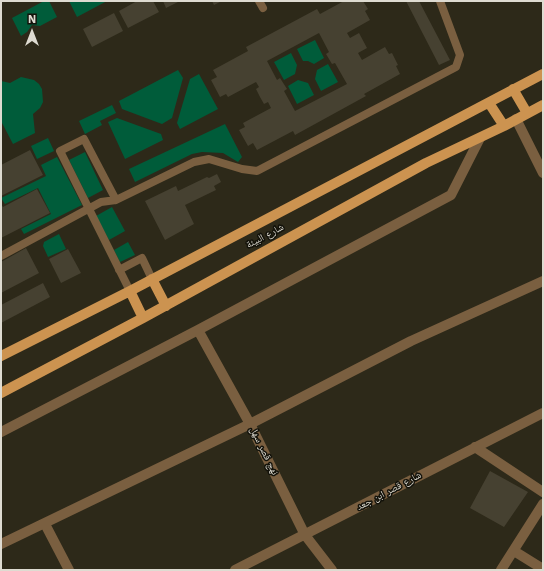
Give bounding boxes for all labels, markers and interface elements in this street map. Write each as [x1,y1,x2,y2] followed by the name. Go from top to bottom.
[12,12,52,52] north arrow
[28,13,36,26] text: N
[244,221,286,251] street label: شارع البيئة
[247,425,281,477] street label: نهج قصر سهل
[355,469,423,513] street label: شارع قصر ابن جعد

